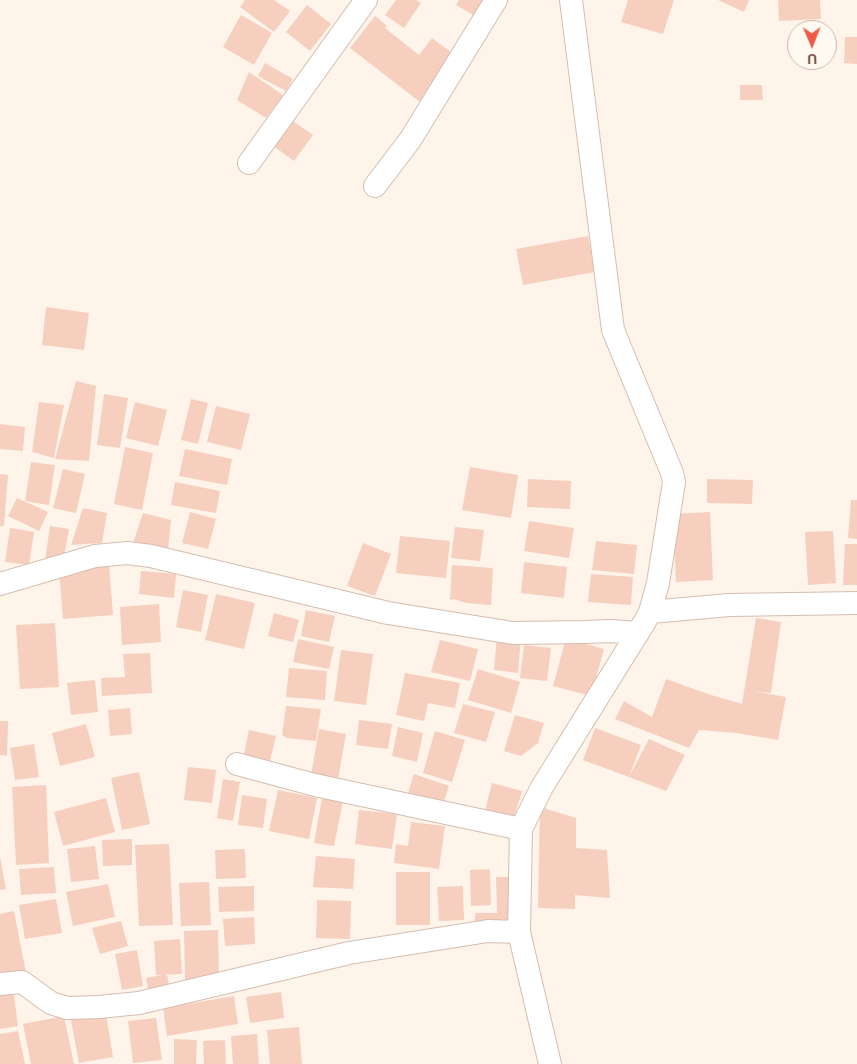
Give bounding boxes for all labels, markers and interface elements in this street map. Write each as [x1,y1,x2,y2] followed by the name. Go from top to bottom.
[787,20,837,70] north arrow
[807,50,818,69] text: U

